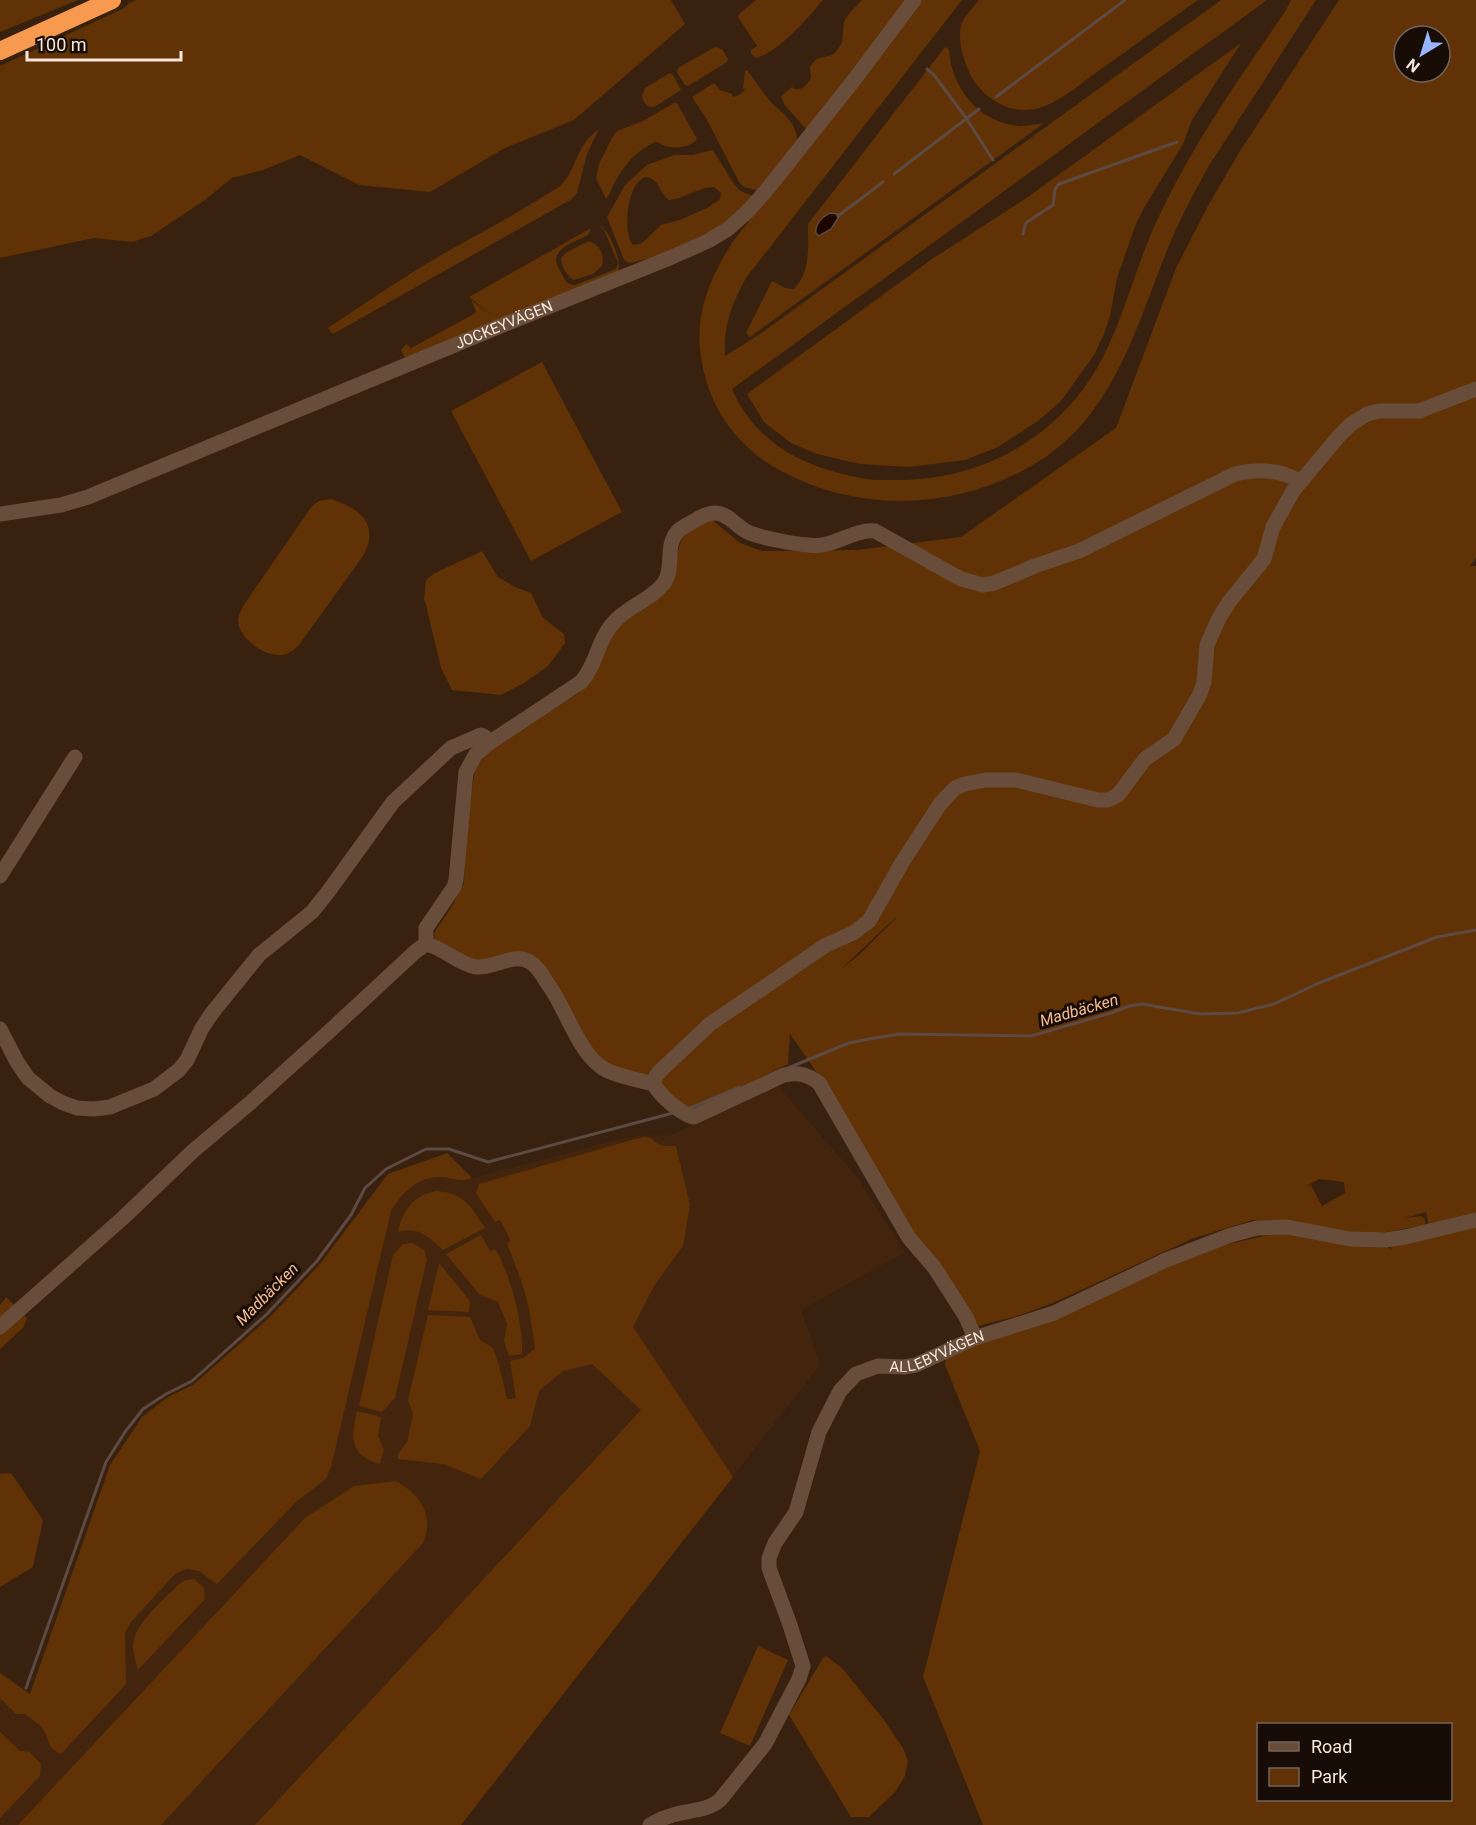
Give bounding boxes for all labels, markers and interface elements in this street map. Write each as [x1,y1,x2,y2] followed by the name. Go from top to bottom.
[27,24,182,62] scale bar
[1392,24,1452,84] north arrow
[36,34,87,55] text: 100 m
[1403,54,1423,76] text: N
[453,297,555,353] street label: JOCKEYVÄGEN
[1038,990,1120,1030] water label: Madbäcken
[232,1259,302,1329] water label: Madbäcken
[889,1327,986,1376] street label: ALLEBYVÄGEN
[1257,1723,1452,1801] legend
[1311,1736,1352,1757] text: Road
[1311,1766,1348,1787] text: Park

